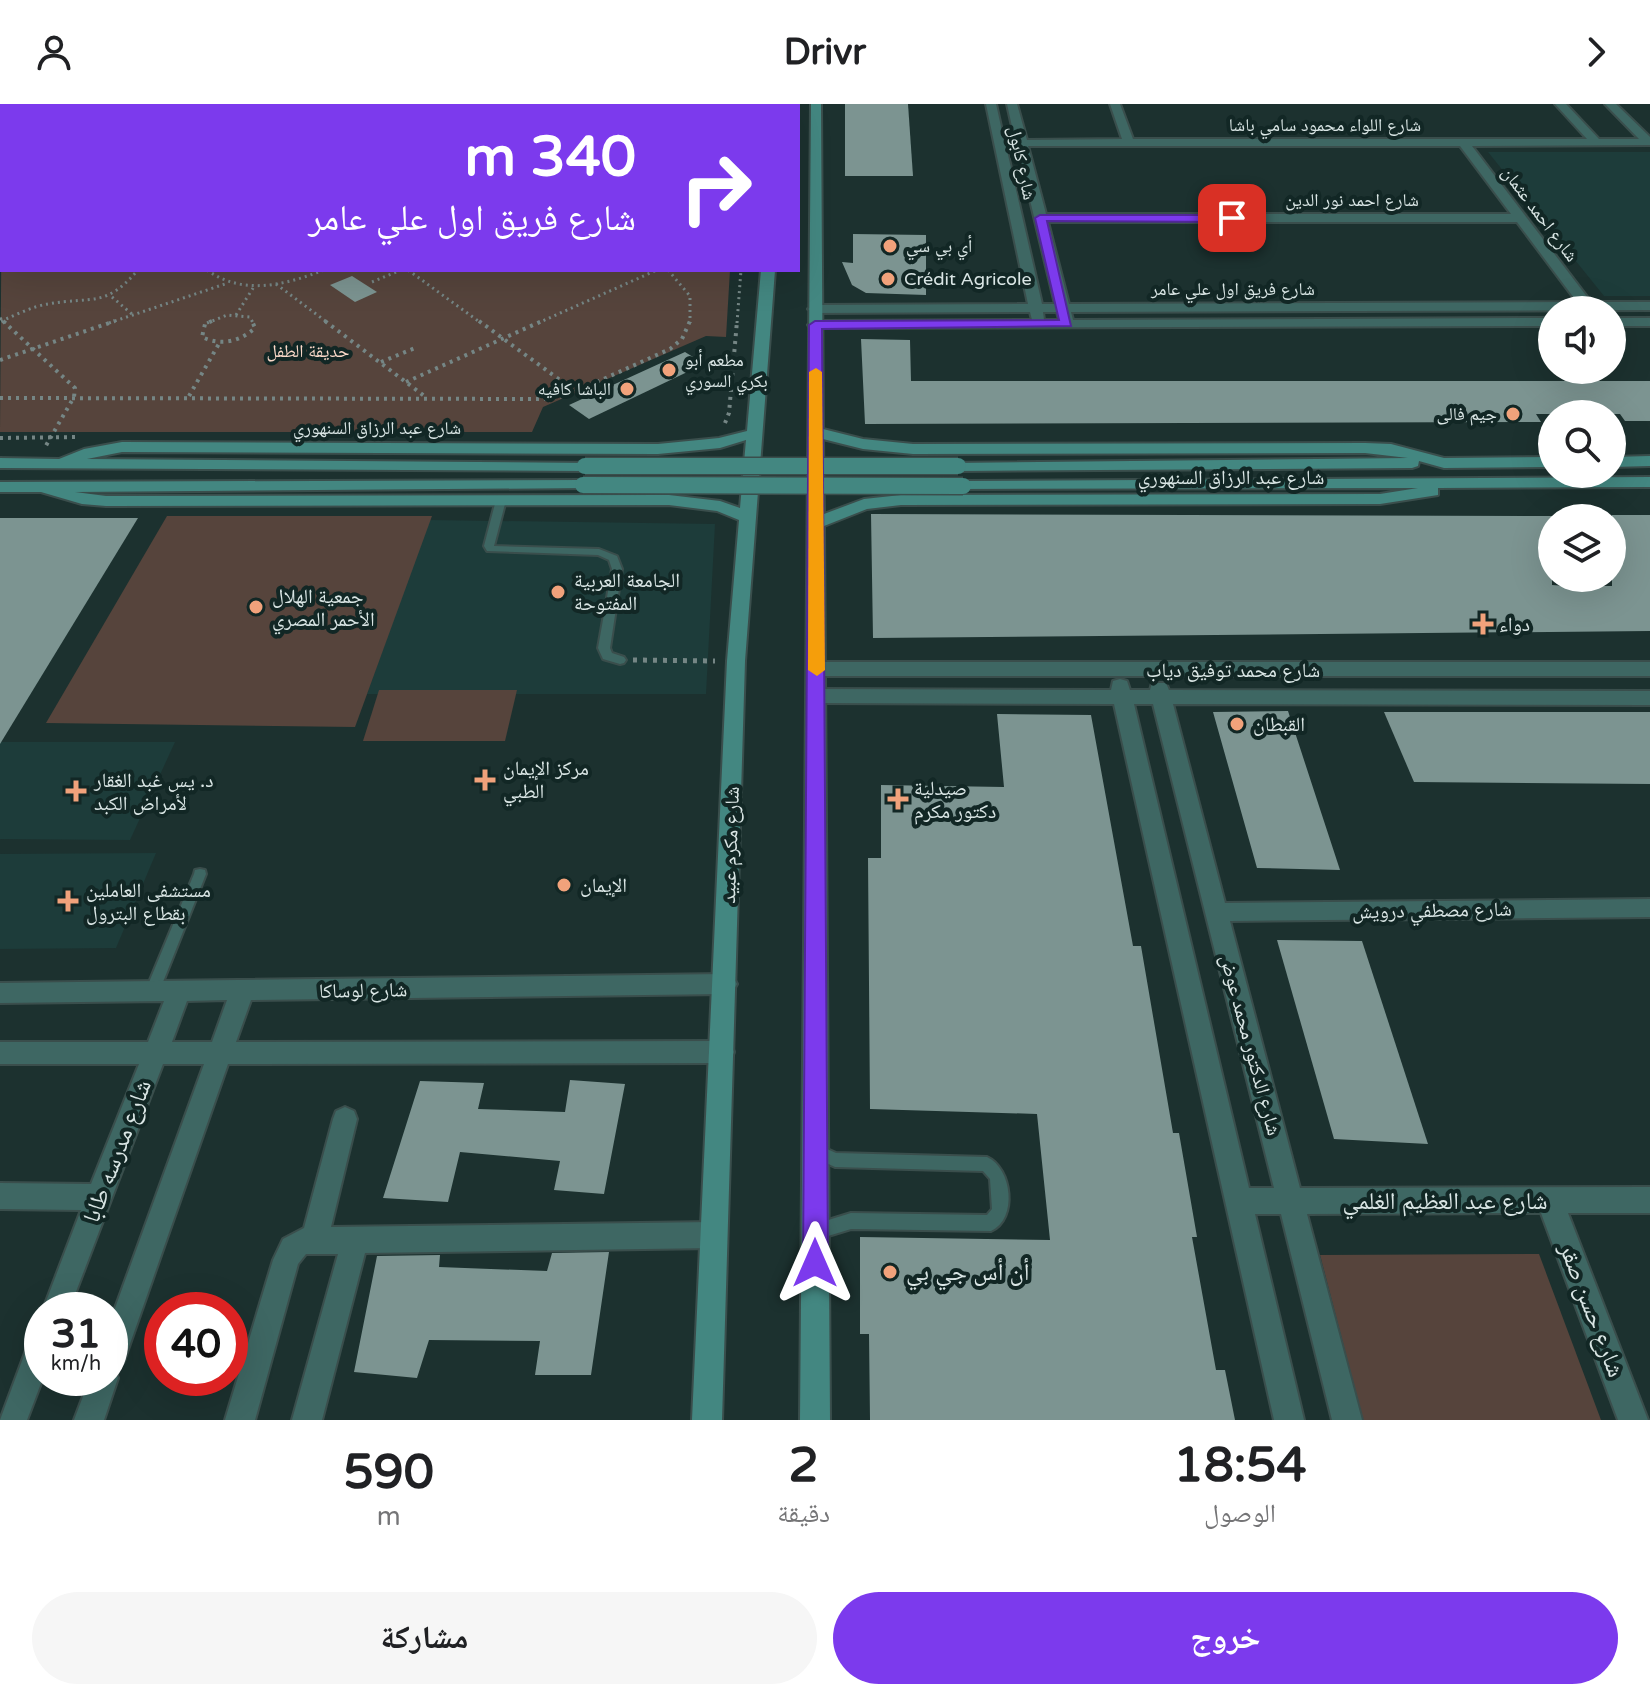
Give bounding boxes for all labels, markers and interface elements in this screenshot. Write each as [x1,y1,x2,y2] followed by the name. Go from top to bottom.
[32,30,76,74] icon: person
[1574,30,1618,74] icon: forward
[784,31,866,74] text: Drivr
[1229,114,1421,140] street label: شارع اللواء محمود سامي باشا
[465,124,636,191] text: 340 m
[1003,124,1041,202] street label: شارع كابول
[664,136,768,240] icon: right
[1497,162,1583,266] street label: شارع احمد عثمان
[1198,184,1266,252] pin
[1285,189,1419,211] street label: شارع احمد نور الدين
[1210,196,1254,240] icon: arrive
[308,197,636,240] text: شارع فريق اول علي عامر
[906,235,972,261] place label: أي بي سي
[881,237,899,255] marker: أي بي سي
[904,268,1032,290] place label: Crédit Agricole
[879,270,897,288] marker: Crédit Agricole
[1150,278,1315,304] street label: شارع فريق اول علي عامر
[1538,296,1626,592] map controls
[1538,296,1626,384] button: sound
[267,340,349,362] park label: حديقة الطفل
[685,349,768,396] place label: مطعم أبو بكري السوري
[660,361,678,379] marker: مطعم أبو بكري السوري
[538,378,611,400] place label: الباشا كافيه
[618,380,636,398] marker: الباشا كافيه
[1538,400,1626,488] button: search
[1437,403,1497,426] place label: جيم فالى
[1504,405,1522,423] marker: جيم فالى
[293,417,461,443] street label: شارع عبد الرزاق السنهوري
[1138,466,1324,493] street label: شارع عبد الرزاق السنهوري
[1538,504,1626,592] button: layers
[574,569,680,616] place label: الجامعة العربية المفتوحة
[549,583,567,601] marker: الجامعة العربية المفتوحة
[272,585,375,635] place label: جمعية الهلال الأحمر المصري
[247,598,265,616] marker: جمعية الهلال الأحمر المصري
[1499,613,1530,637] place label: دواء
[1474,615,1492,633] marker: دواء
[1146,659,1320,683] street label: شارع محمد توفيق دياب
[1253,713,1305,737] place label: القبطان
[1228,715,1246,733] marker: القبطان
[503,757,589,807] place label: مركز الإيمان الطبي
[93,769,214,816] place label: د. يس غبد الغقار لأمراض الكبد
[474,769,496,791] marker: مركز الإيمان الطبي
[914,777,996,825] place label: صيدلية دكتور مكرم
[65,780,87,802] marker: د. يس غبد الغقار لأمراض الكبد
[717,786,746,904] street label: شارع مكرم عبيد
[889,790,907,808] marker: صيدلية دكتور مكرم
[580,874,627,898] place label: الإيمان
[555,876,573,894] marker: الإيمان
[86,879,211,926] place label: مستشفى العاملين بقطاع البترول
[57,890,79,912] marker: مستشفى العاملين بقطاع البترول
[1352,898,1512,927] street label: شارع مصطفي درويش
[1214,952,1286,1138] street label: شارع الدكتور محمد عوض
[319,978,407,1004] street label: شارع لوساكا
[77,1076,158,1227] street label: شارع مدرسه طابا
[1342,1187,1548,1220] street label: شارع عبد العظيم الغلمي
[773,1221,857,1305] position arrow
[1552,1238,1630,1381] street label: شارع حسن صقر
[906,1258,1029,1291] place label: أن أس جي بي
[881,1263,899,1281] marker: أن أس جي بي
[144,1292,248,1396] speed limit sign: 40
[51,1310,101,1358] text: 31
[51,1352,101,1376] text: km/h
[789,1437,819,1495] text: 2
[1174,1437,1307,1495] text: 18:54
[343,1444,434,1502] text: 590
[777,1498,830,1529] text: دقيقة
[1204,1498,1276,1529] text: الوصول
[377,1501,401,1532] text: m
[32,1592,817,1684] button: مشاركة
[833,1592,1618,1684] button: خروج

